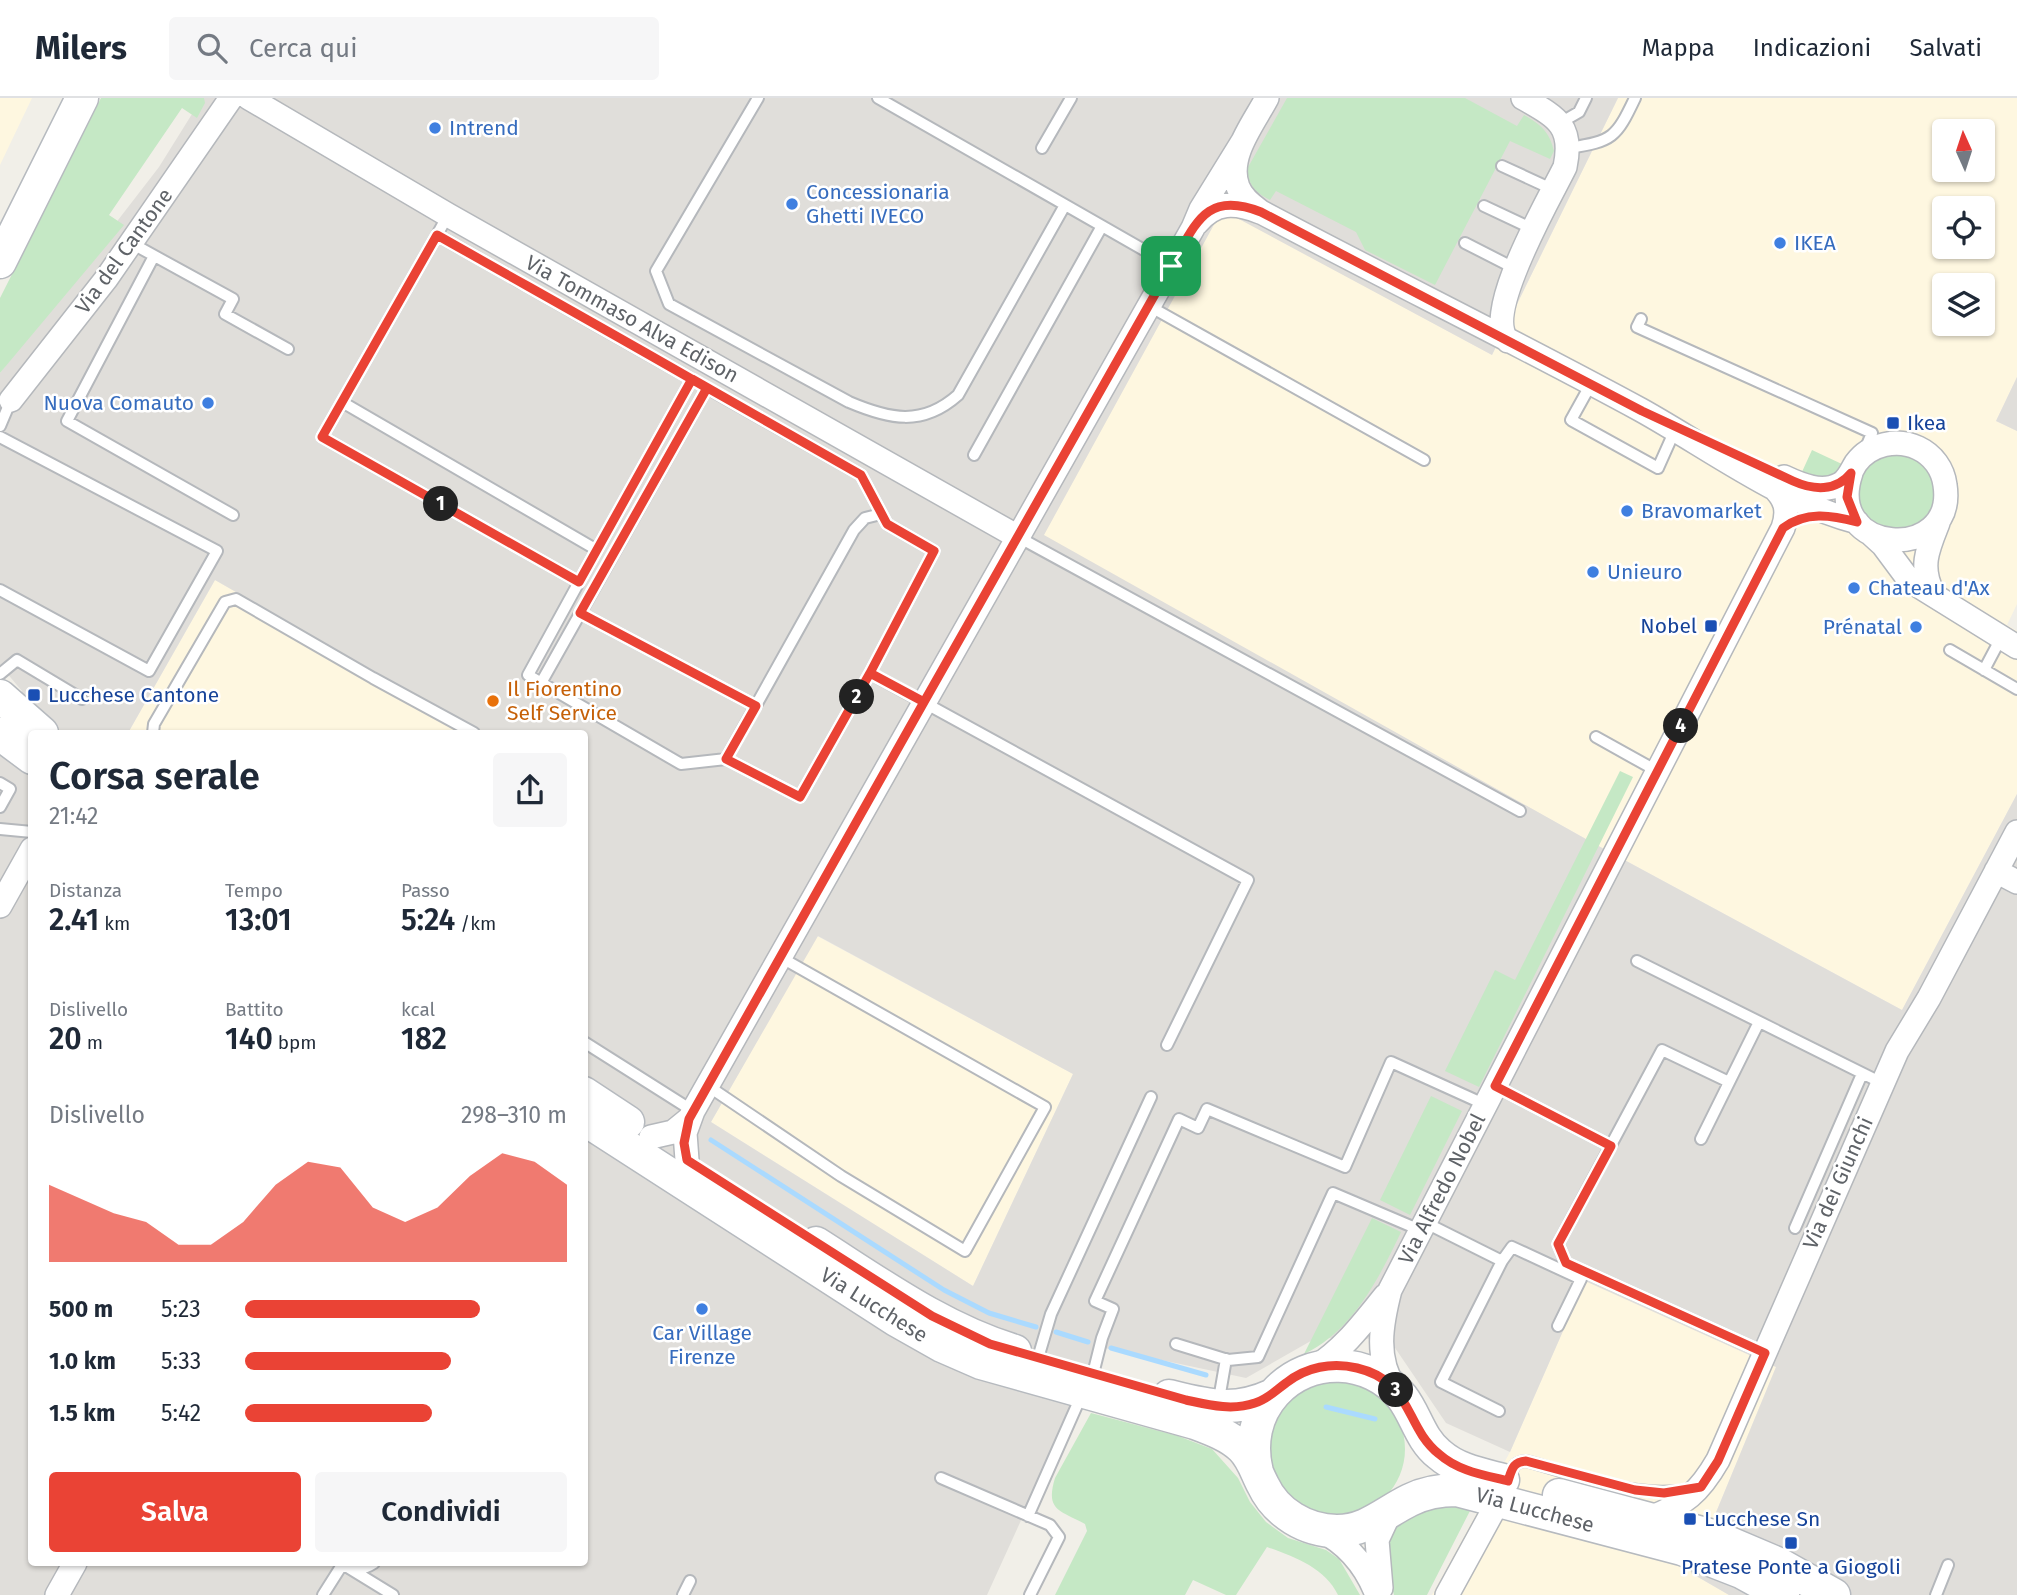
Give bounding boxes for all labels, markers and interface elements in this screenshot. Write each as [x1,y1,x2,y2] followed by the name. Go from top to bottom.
[169,17,659,80] search box
[35,28,127,68] text: Milers
[193,29,231,67] icon: search
[249,33,358,64] text: Cerca qui
[1642,34,1715,62] text: Mappa
[1753,34,1871,62] text: Indicazioni
[1909,34,1982,62] text: Salvati
[449,115,519,141] place label: Intrend
[1932,119,1995,182] north arrow
[1932,119,1995,336] map controls
[427,120,443,136] marker: Intrend
[806,179,950,229] place label: Concessionaria Ghetti IVECO
[70,183,178,319] street label: Via del Cantone
[784,196,800,212] marker: Concessionaria Ghetti IVECO
[1932,196,1995,259] button: locate
[1794,230,1836,256] place label: IKEA
[1772,235,1788,251] marker: IKEA
[1141,236,1201,296] pin
[1152,247,1190,285] icon: arrive
[521,249,743,389] street label: Via Tommaso Alva Edison
[1932,273,1995,336] button: layers
[43,390,194,416] place label: Nuova Comauto
[200,395,216,411] marker: Nuova Comauto
[1907,410,1946,436] place label: Ikea
[1885,415,1901,431] marker: Ikea
[424,486,458,522] pin: 1
[436,492,445,515] text: 1
[1641,498,1762,524] place label: Bravomarket
[1619,503,1635,519] marker: Bravomarket
[1607,559,1683,585] place label: Unieuro
[1585,564,1601,580] marker: Unieuro
[1868,575,1991,601] place label: Chateau d'Ax
[1846,580,1862,596] marker: Chateau d'Ax
[1640,613,1697,639] place label: Nobel
[1823,614,1902,640] place label: Prénatal
[1703,618,1719,634] marker: Nobel
[1908,619,1924,635] marker: Prénatal
[507,676,622,726] place label: Il Fiorentino Self Service
[840,680,874,714] pin: 2
[48,682,219,708] place label: Lucchese Cantone
[852,685,861,708] text: 2
[26,687,42,703] marker: Lucchese Cantone
[485,693,501,709] marker: Il Fiorentino Self Service
[1664,708,1698,744] pin: 4
[1675,714,1686,737] text: 4
[49,753,260,799] text: Corsa serale
[493,753,567,827] button: share
[49,802,98,830] text: 21:42
[49,879,122,902] text: Distanza
[225,879,283,902] text: Tempo
[401,879,450,902] text: Passo
[49,902,99,938] text: 2.41
[225,902,292,938] text: 13:01
[401,902,455,938] text: 5:24
[99,912,130,935] text: km
[455,912,496,935] text: /km
[49,998,128,1021] text: Dislivello
[225,998,284,1021] text: Battito
[401,998,435,1021] text: kcal
[49,1021,82,1057] text: 20
[225,1021,273,1057] text: 140
[401,1021,447,1057] text: 182
[82,1031,103,1054] text: m
[273,1031,317,1054] text: bpm
[49,1101,145,1129] text: Dislivello
[461,1101,567,1129] text: 298–310 m
[1393,1109,1491,1269] street label: Via Alfredo Nobel
[1797,1113,1879,1253] street label: Via dei Giunchi
[816,1262,932,1348] street label: Via Lucchese
[49,1295,113,1323] text: 500 m
[161,1295,201,1323] text: 5:23
[694,1301,710,1317] marker: Car Village Firenze
[652,1320,752,1370] place label: Car Village Firenze
[49,1347,116,1375] text: 1.0 km
[161,1347,201,1375] text: 5:33
[1378,1372,1414,1408] pin: 3
[1391,1378,1400,1401] text: 3
[49,1399,115,1427] text: 1.5 km
[161,1399,201,1427] text: 5:42
[49,1472,301,1552] button: Salva
[315,1472,567,1552] button: Condividi
[1473,1482,1597,1538] street label: Via Lucchese
[1704,1506,1820,1532] place label: Lucchese Sn
[1682,1511,1698,1527] marker: Lucchese Sn
[1783,1535,1799,1551] marker: Pratese Ponte a Giogoli
[1681,1554,1901,1580] place label: Pratese Ponte a Giogoli

